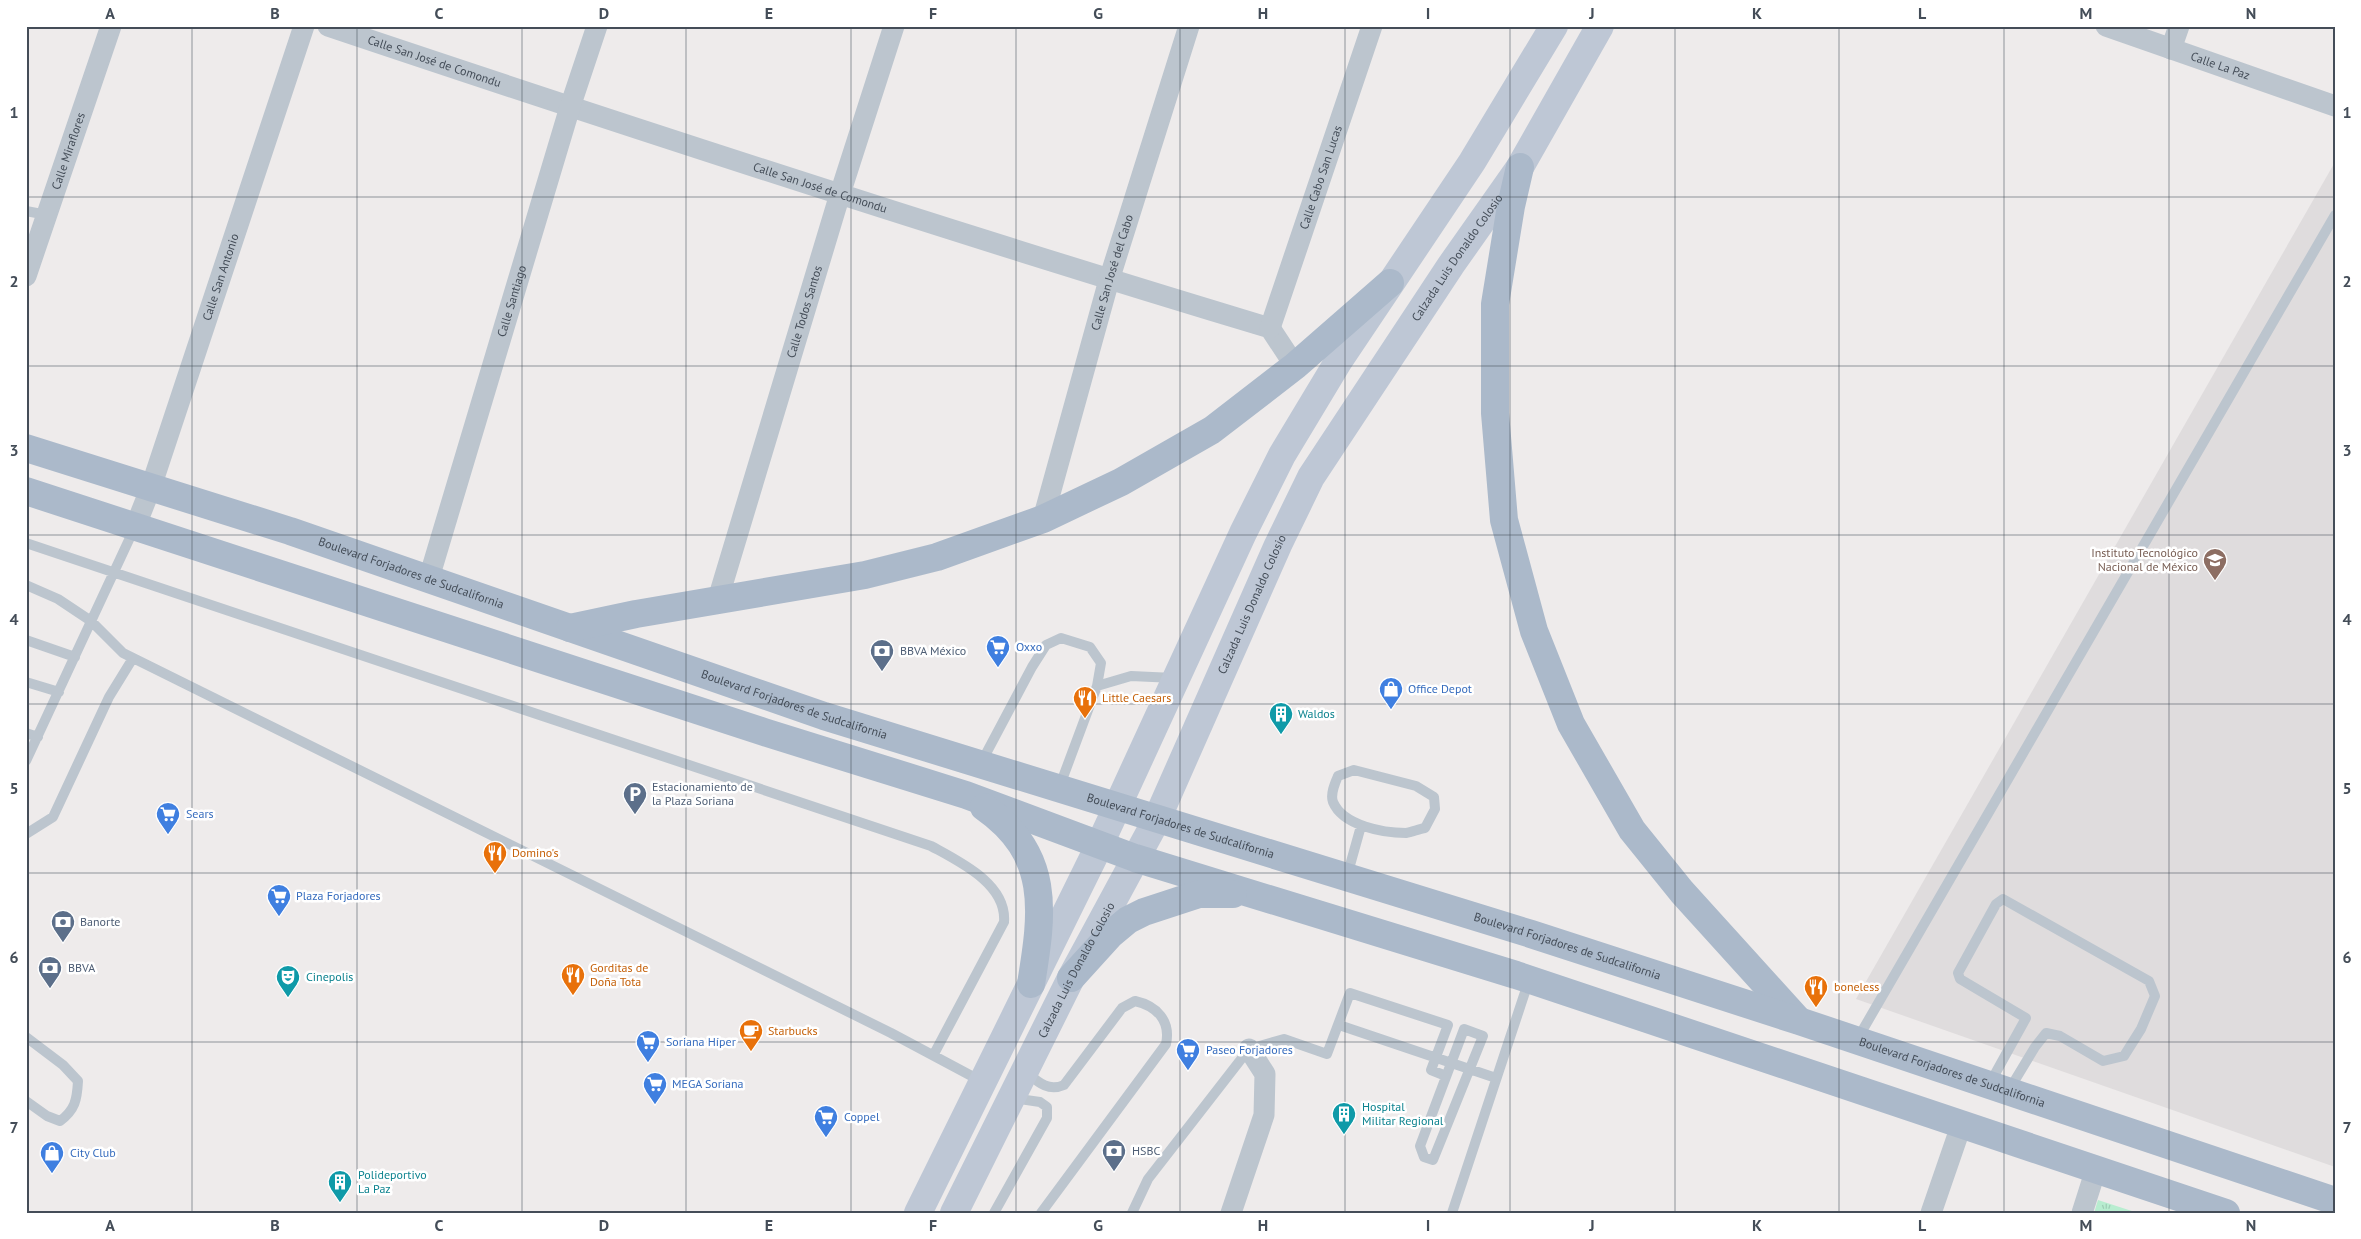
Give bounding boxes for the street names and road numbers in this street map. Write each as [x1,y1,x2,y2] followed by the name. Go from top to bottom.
[366,32,503,90] street label: Calle San José de Comondu
[2189,48,2252,83] street label: Calle La Paz
[48,110,88,191] street label: Calle Miraflores
[1296,123,1345,231] street label: Calle Cabo San Lucas
[751,159,889,216] street label: Calle San José de Comondu
[1408,191,1506,324] street label: Calzada Luis Donaldo Colosio
[1087,213,1136,332] street label: Calle San José del Cabo
[199,231,242,322] street label: Calle San Antonio
[494,263,529,339] street label: Calle Santiago
[783,264,825,360] street label: Calle Todos Santos
[1214,532,1289,676] street label: Calzada Luis Donaldo Colosio
[317,533,506,612] street label: Boulevard Forjadores de Sudcalifornia
[699,666,889,742] street label: Boulevard Forjadores de Sudcalifornia
[1085,790,1276,861] street label: Boulevard Forjadores de Sudcalifornia
[1034,899,1118,1040] street label: Calzada Luis Donaldo Colosio
[1472,909,1663,983] street label: Boulevard Forjadores de Sudcalifornia
[1857,1034,2047,1110] street label: Boulevard Forjadores de Sudcalifornia

